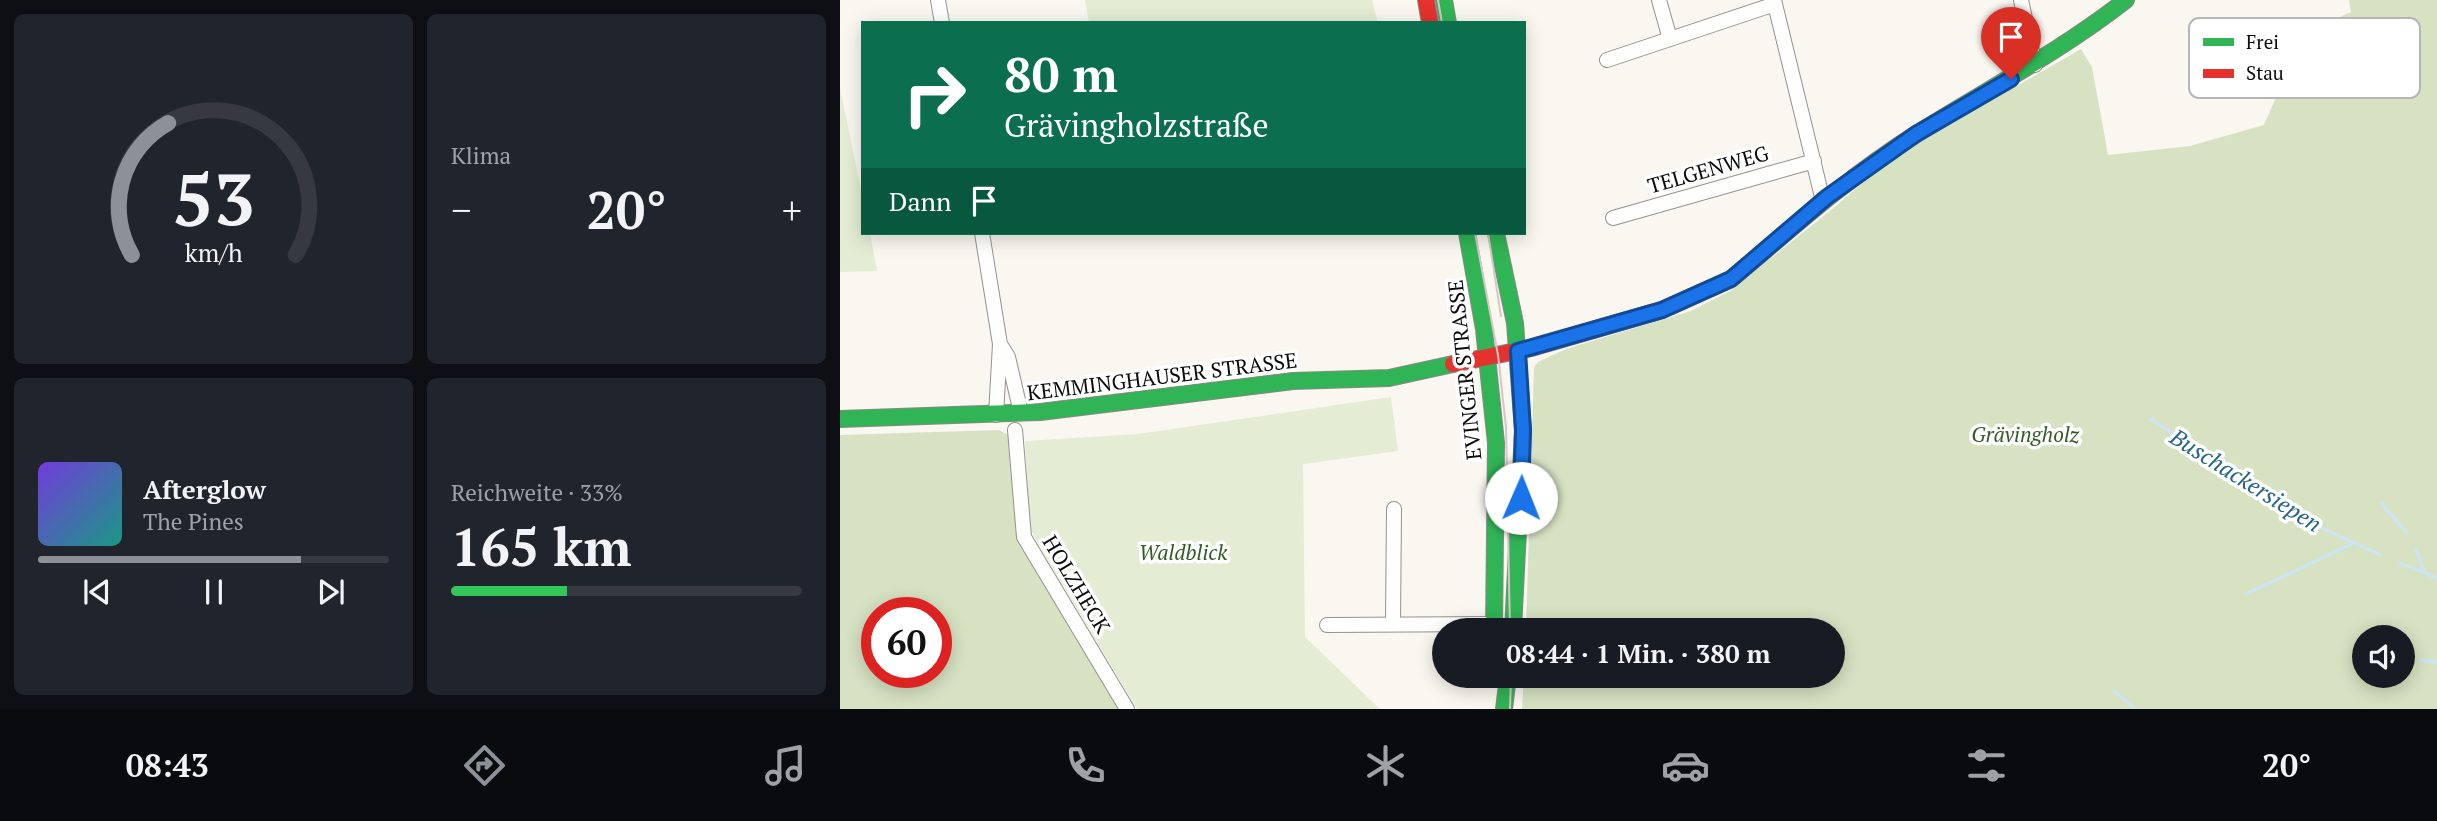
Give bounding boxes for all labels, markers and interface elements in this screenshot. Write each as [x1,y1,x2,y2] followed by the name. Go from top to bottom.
[1981,7,2041,79] pin
[1992,18,2030,56] icon: arrive
[2189,18,2420,98] legend
[2246,29,2279,54] text: Frei
[1004,41,1118,106] text: 80 m
[889,49,980,140] icon: right
[2246,60,2284,85] text: Stau
[1004,104,1269,146] text: Grävingholzstraße
[1644,138,1772,200] street label: TELGENWEG
[451,140,511,171] text: Klima
[172,149,255,246] text: 53
[586,175,667,244] text: 20°
[965,182,1003,220] icon: arrive
[889,184,951,218] text: Dann
[451,185,471,235] text: −
[782,185,802,235] text: +
[185,236,243,269] text: km/h
[1441,278,1487,462] street label: EVINGER STRASSE
[1025,346,1299,406] street label: KEMMINGHAUSER STRASSE
[1971,420,2080,448] park label: Grävingholz
[2164,421,2327,539] water label: Buschackersiepen
[1484,461,1558,535] position arrow
[143,472,266,506] text: Afterglow
[451,477,623,508] text: Reichweite · 33%
[143,506,244,537] text: The Pines
[451,512,632,581] text: 165 km
[1037,530,1117,639] street label: HOLZHECK
[1139,538,1228,566] park label: Waldblick
[78,573,116,611] icon: previous
[195,573,233,611] icon: pause
[312,573,350,611] icon: next
[861,597,952,688] speed limit sign: 60
[2352,625,2415,688] map controls
[2352,625,2415,688] button: sound
[1506,636,1771,670] text: 08:44 · 1 Min. · 380 m
[460,741,509,790] icon: directions
[761,741,810,790] icon: music
[1061,741,1110,790] icon: phone
[1361,741,1410,790] icon: climate
[1661,741,1710,790] icon: car
[1962,741,2011,790] icon: filters
[126,744,209,786] text: 08:43
[2262,744,2311,786] text: 20°

